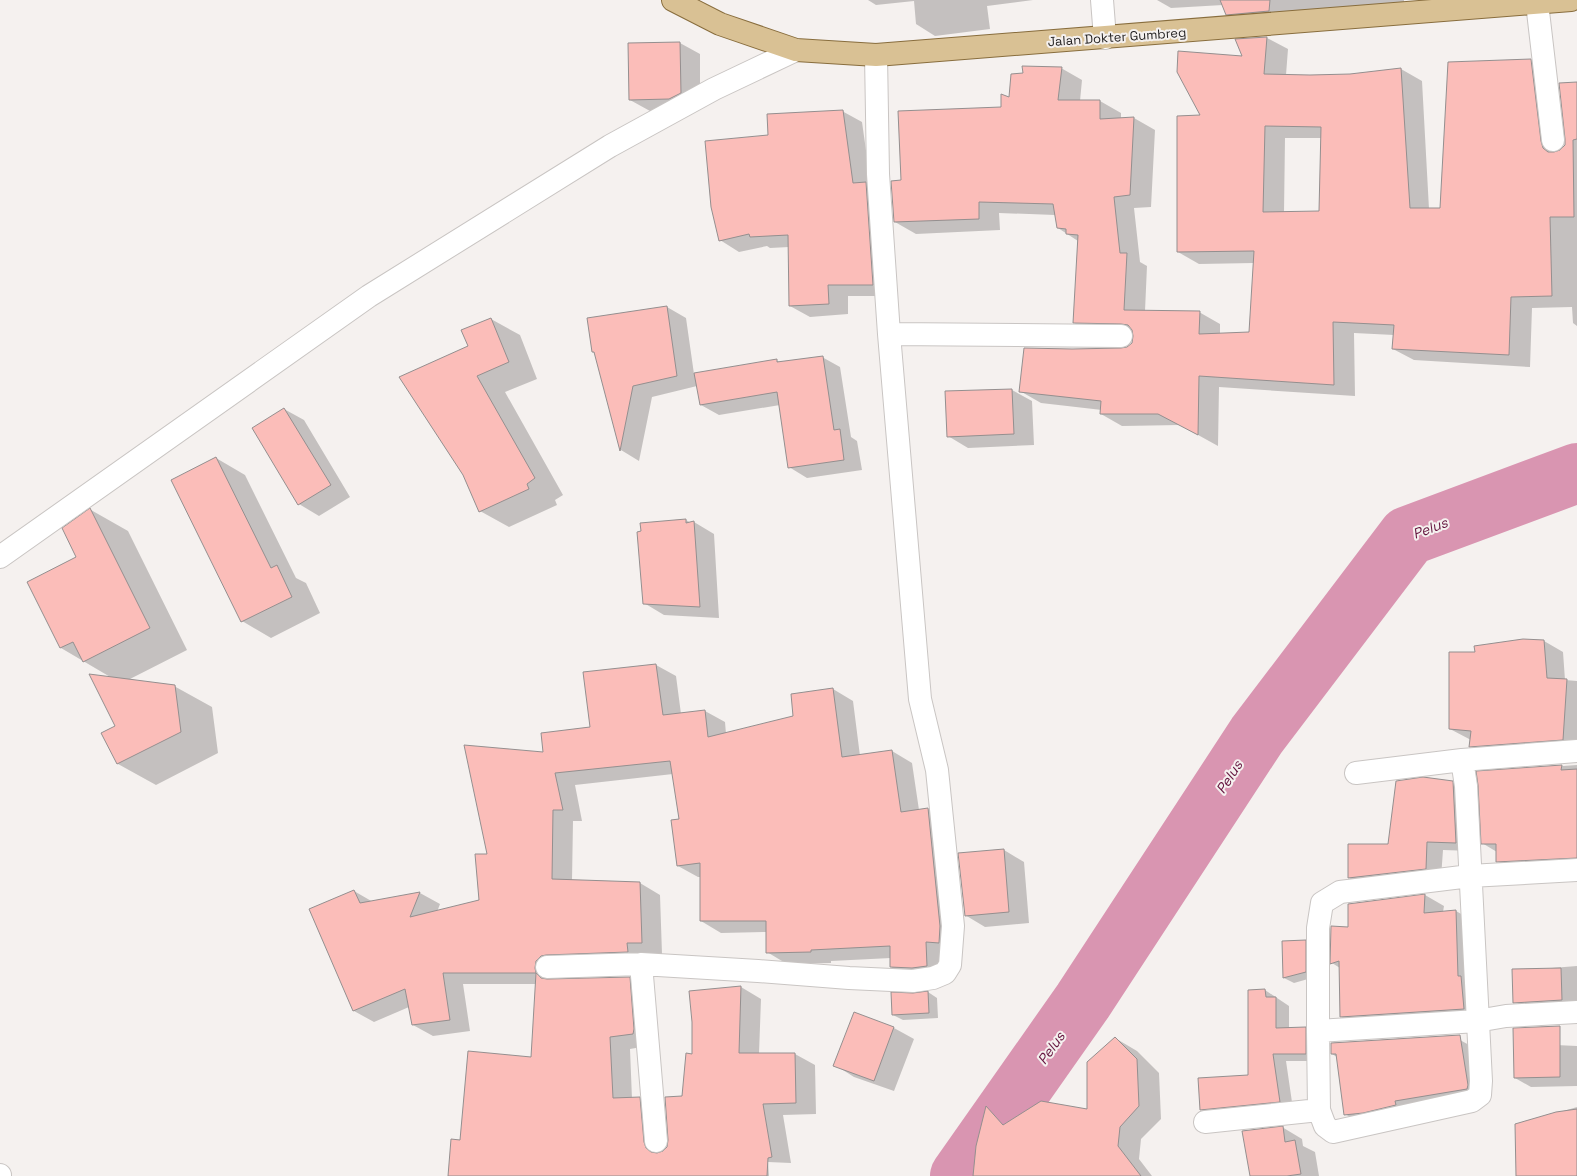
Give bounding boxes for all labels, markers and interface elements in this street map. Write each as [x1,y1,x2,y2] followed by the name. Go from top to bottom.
[1047,24,1187,50] street label: Jalan Dokter Gumbreg
[1410,513,1451,543] water label: Pelus
[1212,757,1247,797] water label: Pelus
[1033,1028,1069,1068] water label: Pelus

